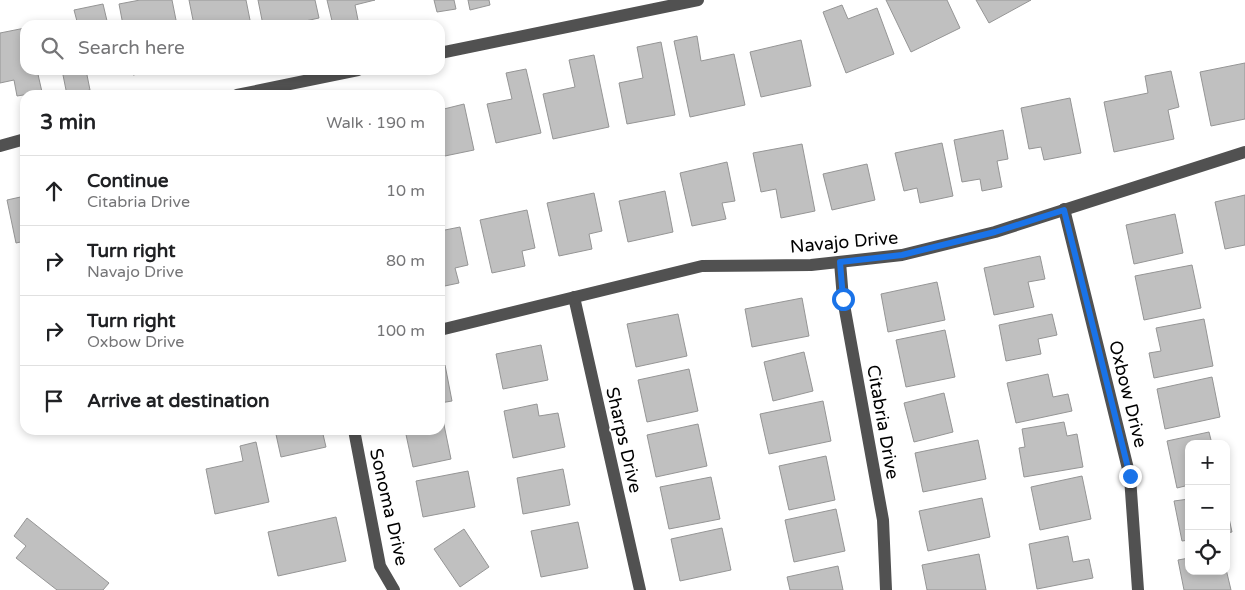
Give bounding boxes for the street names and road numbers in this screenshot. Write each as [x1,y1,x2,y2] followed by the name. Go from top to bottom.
[789,226,899,258] street label: Navajo Drive
[1104,338,1152,450] street label: Oxbow Drive
[862,363,904,481] street label: Citabria Drive
[601,385,647,495] street label: Sharps Drive
[365,446,413,568] street label: Sonoma Drive

